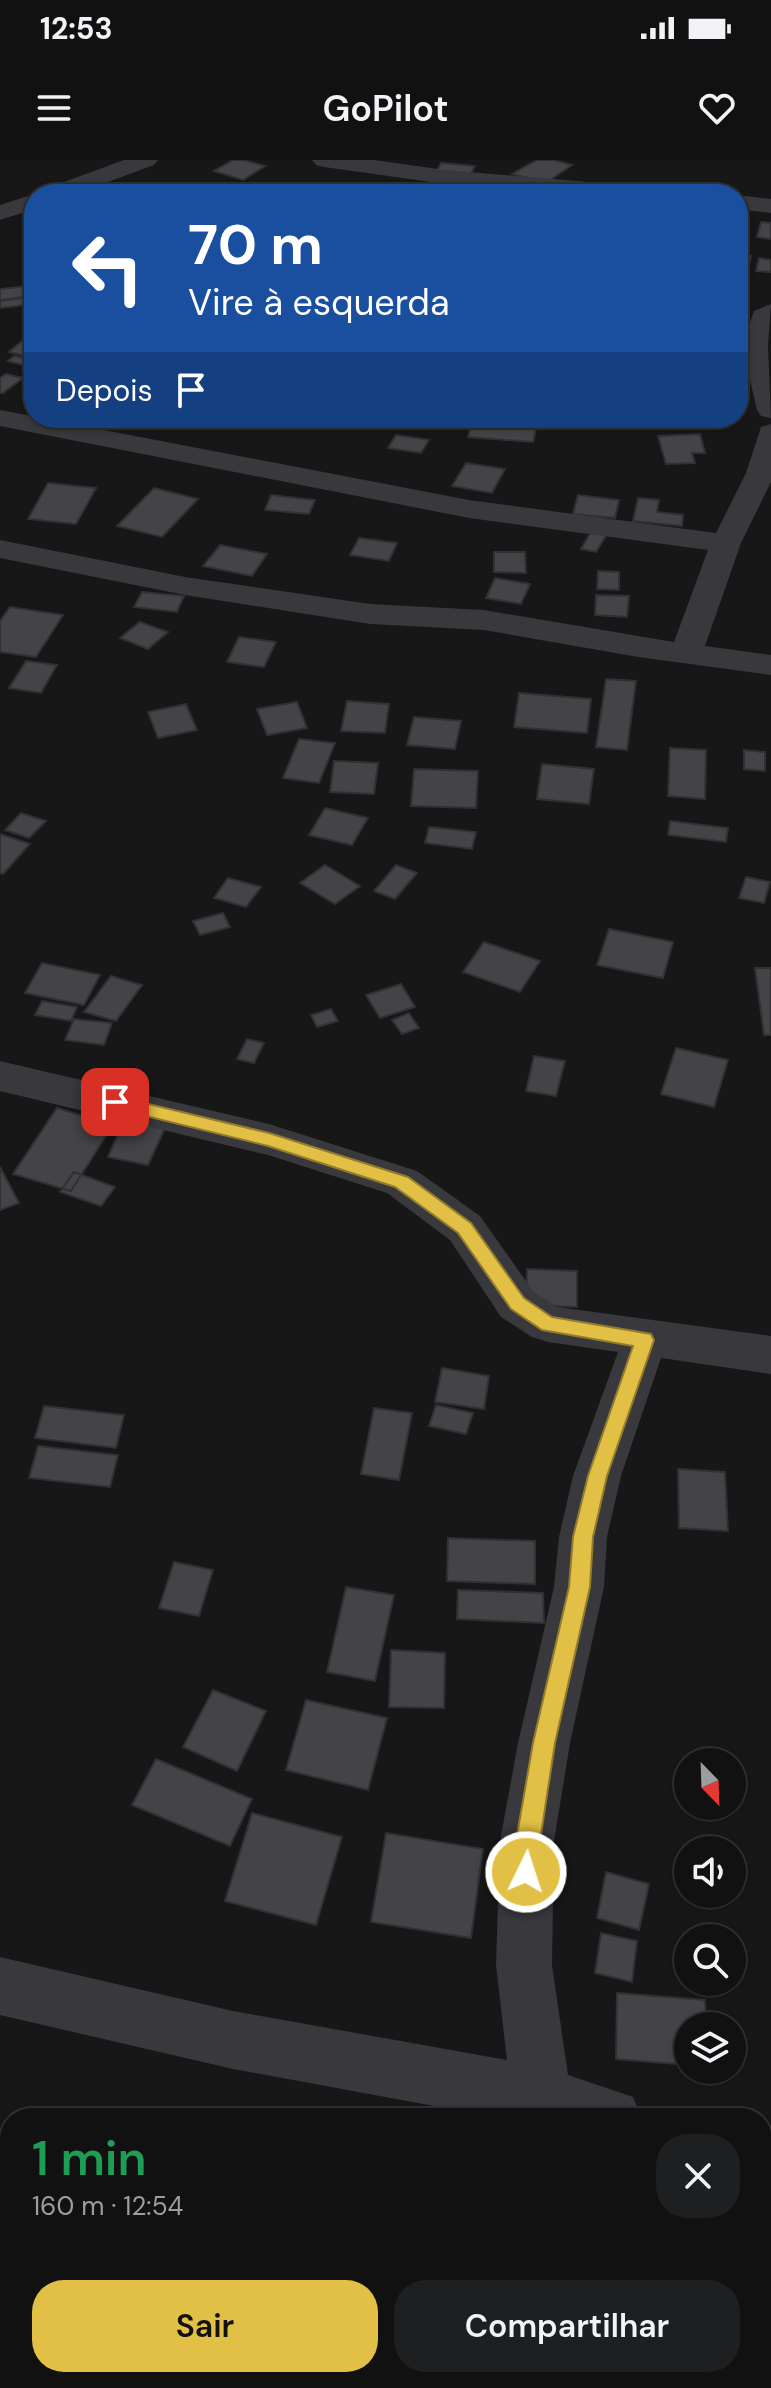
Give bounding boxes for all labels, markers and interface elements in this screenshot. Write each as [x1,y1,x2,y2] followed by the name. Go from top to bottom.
[40,9,113,48] text: 12:53
[322,85,449,132] text: GoPilot
[32,86,76,130] icon: menu
[695,86,739,130] icon: heart
[188,208,323,281] text: 70 m
[56,216,160,320] icon: left
[188,279,450,326] text: Vire à esquerda
[169,368,213,412] icon: arrive
[56,371,153,410] text: Depois
[81,1068,149,1136] pin
[93,1080,137,1124] icon: arrive
[674,1748,746,1820] north arrow
[674,1748,746,2084] map controls
[484,1830,568,1914] position arrow
[674,1836,746,1908] button: sound
[674,1924,746,1996] button: search
[674,2012,746,2084] button: layers
[32,2127,147,2190] text: 1 min
[656,2134,740,2218] button: close
[32,2189,183,2223] text: 160 m · 12:54
[32,2280,378,2372] button: Sair
[394,2280,740,2372] button: Compartilhar

